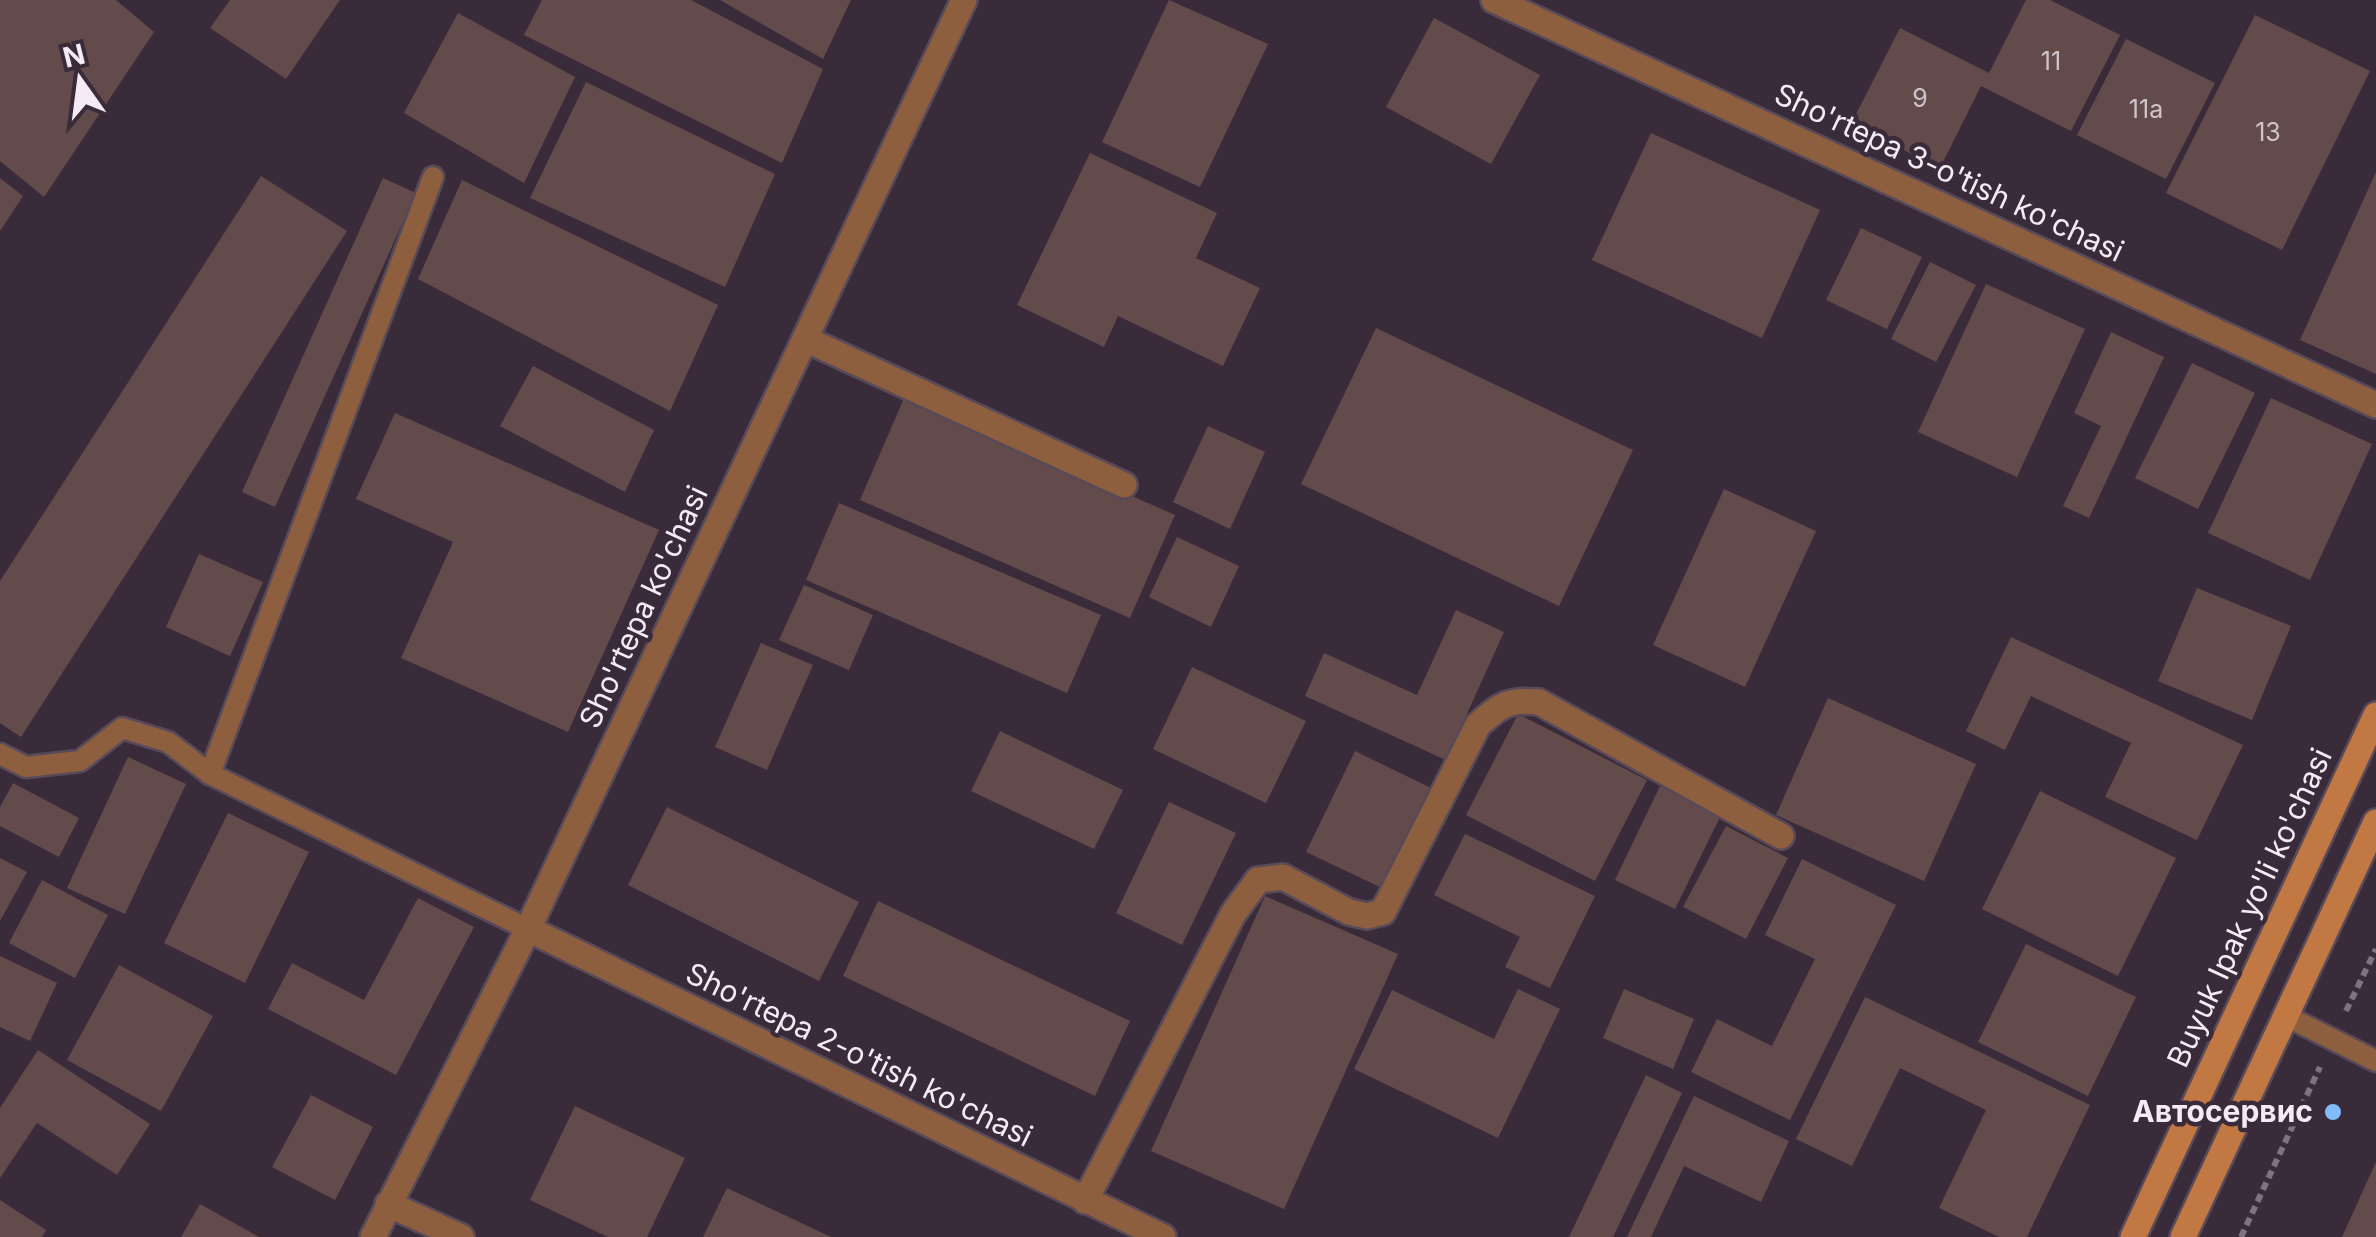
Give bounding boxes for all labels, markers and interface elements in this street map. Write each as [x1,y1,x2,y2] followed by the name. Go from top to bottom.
[30,30,130,130] north arrow
[59,37,88,75] text: N
[2041,46,2061,76] house number: 11
[1769,75,2130,269] street label: Sho'rtepa 3-o'tish ko'chasi
[1912,83,1928,113] house number: 9
[2129,94,2163,124] house number: 11a
[2255,117,2281,147] house number: 13
[571,480,715,733] street label: Sho'rtepa ko'chasi
[2159,742,2339,1073] street label: Buyuk Ipak yo'li ko'chasi
[680,954,1038,1154] street label: Sho'rtepa 2-o'tish ko'chasi
[2132,1093,2313,1129] place label: Автосервис
[2322,1101,2344,1123] marker: Автосервис

